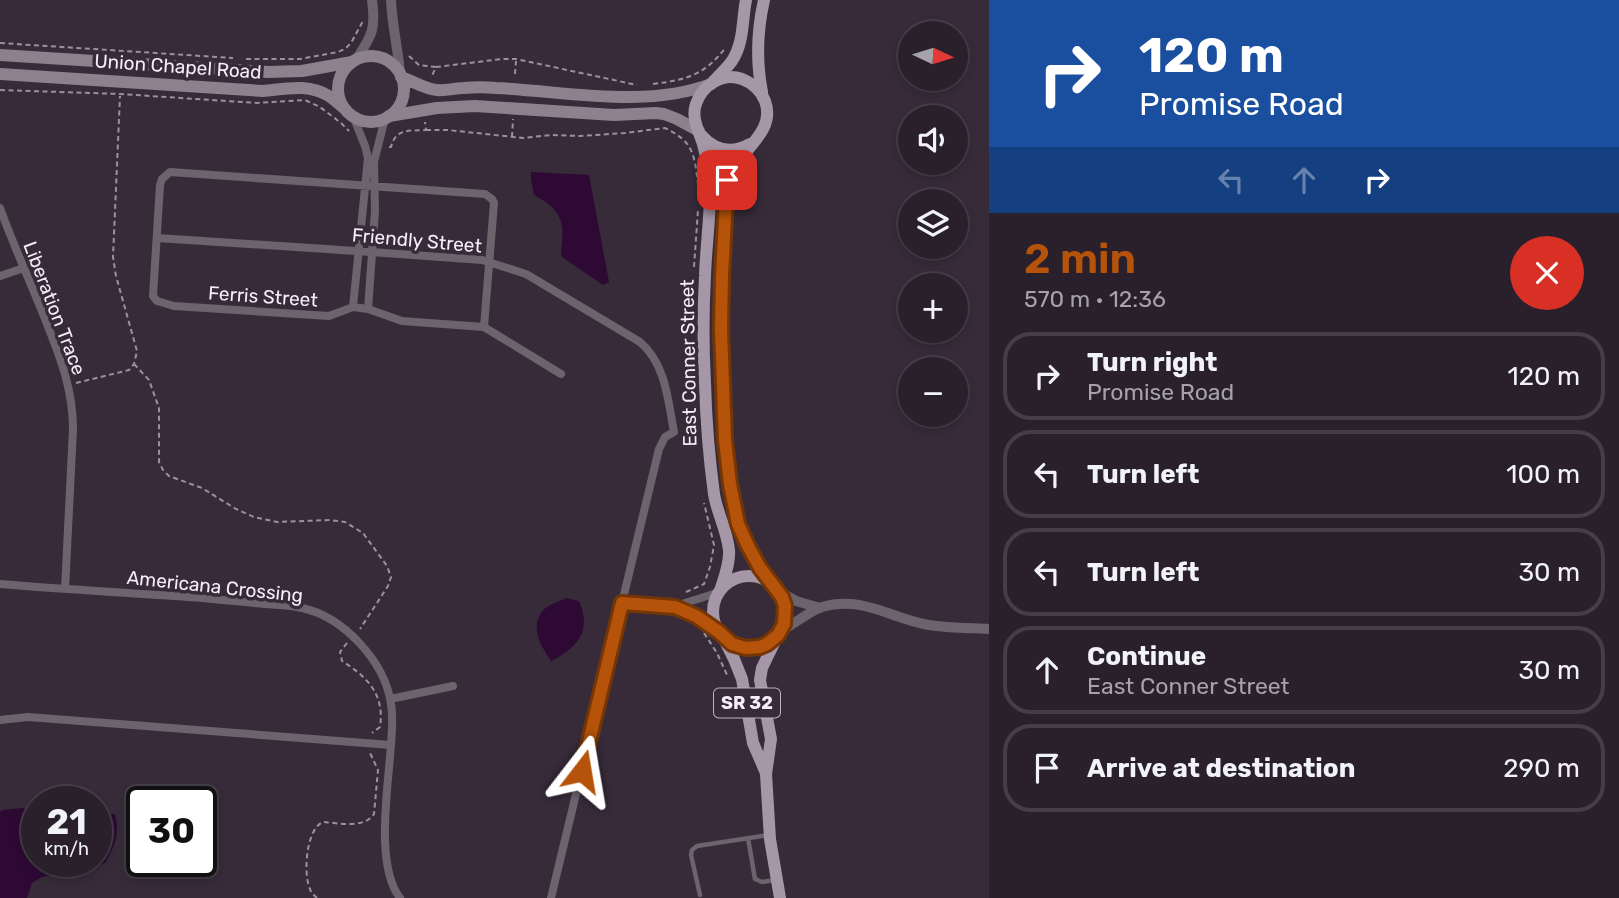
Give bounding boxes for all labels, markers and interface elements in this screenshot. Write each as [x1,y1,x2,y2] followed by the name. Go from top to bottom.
[898,21,968,91] north arrow
[898,21,968,427] map controls
[1139,26,1284,84] text: 120 m
[1024,28,1115,119] icon: right
[94,49,262,84] street label: Union Chapel Road
[1139,85,1344,123] text: Promise Road
[898,105,968,175] button: sound
[697,150,757,210] pin
[708,161,746,199] icon: arrive
[1212,161,1250,199] icon: left
[1285,161,1323,199] icon: ahead
[1358,161,1396,199] icon: right
[898,189,968,259] button: layers
[351,223,483,258] street label: Friendly Street
[1024,234,1136,284] text: 2 min
[1510,236,1584,310] button: close
[18,238,91,378] street label: Liberation Trace
[898,273,968,343] button: +
[676,279,701,447] street label: East Conner Street
[207,281,319,312] street label: Ferris Street
[1024,285,1166,313] text: 570 m · 12:36
[1087,347,1217,378] text: Turn right
[898,357,968,427] button: −
[1028,357,1066,395] icon: right
[1508,361,1580,392] text: 120 m
[1087,378,1234,406] text: Promise Road
[1028,455,1066,493] icon: left
[1087,459,1199,490] text: Turn left
[1506,459,1580,490] text: 100 m
[1028,553,1066,591] icon: left
[1087,557,1199,588] text: Turn left
[1518,557,1580,588] text: 30 m
[126,566,304,607] street label: Americana Crossing
[1087,641,1206,672] text: Continue
[1028,651,1066,689] icon: ahead
[1518,655,1580,686] text: 30 m
[1087,672,1290,700] text: East Conner Street
[714,688,780,718] road number: SR 32
[545,734,619,808] position arrow
[1028,749,1066,787] icon: arrive
[1087,753,1355,784] text: Arrive at destination
[1503,753,1580,784] text: 290 m
[126,786,217,877] speed limit sign: 30
[46,801,87,843] text: 21
[44,838,89,860] text: km/h

